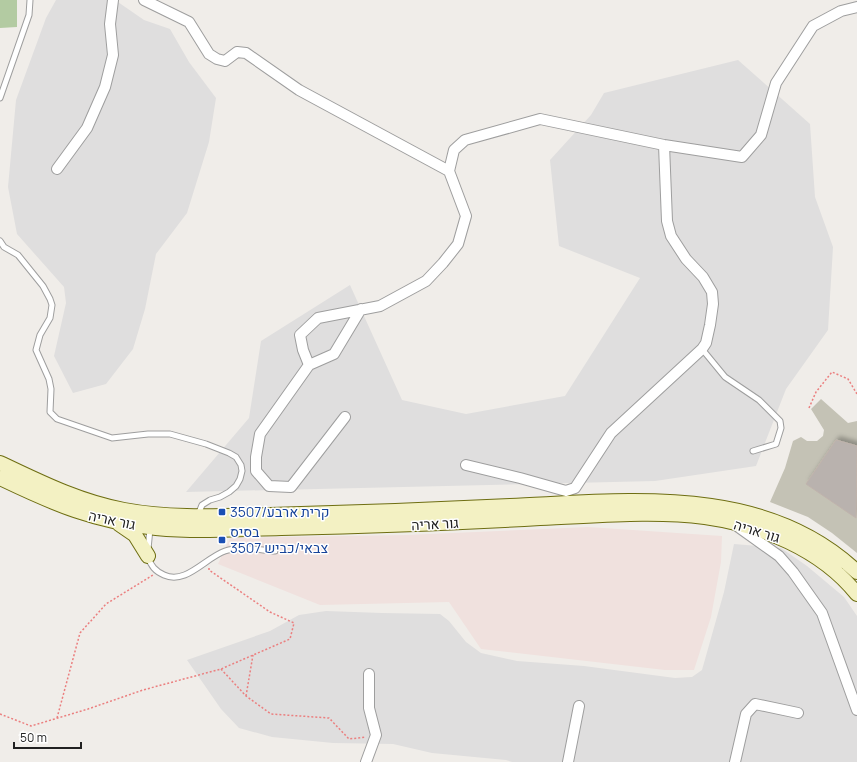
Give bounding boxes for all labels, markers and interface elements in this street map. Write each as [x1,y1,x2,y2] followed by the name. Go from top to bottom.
[230,502,330,521] place label: קרית ארבע/3507
[87,505,137,534] street label: גור אריה
[217,507,227,517] marker: קרית ארבע/3507
[411,513,459,534] street label: גור אריה
[732,514,783,547] street label: גור אריה
[230,522,328,557] place label: בסיס צבאי/כביש 3507
[217,535,227,545] marker: בסיס צבאי/כביש 3507
[14,724,81,750] scale bar
[20,729,47,746] text: 50 m

